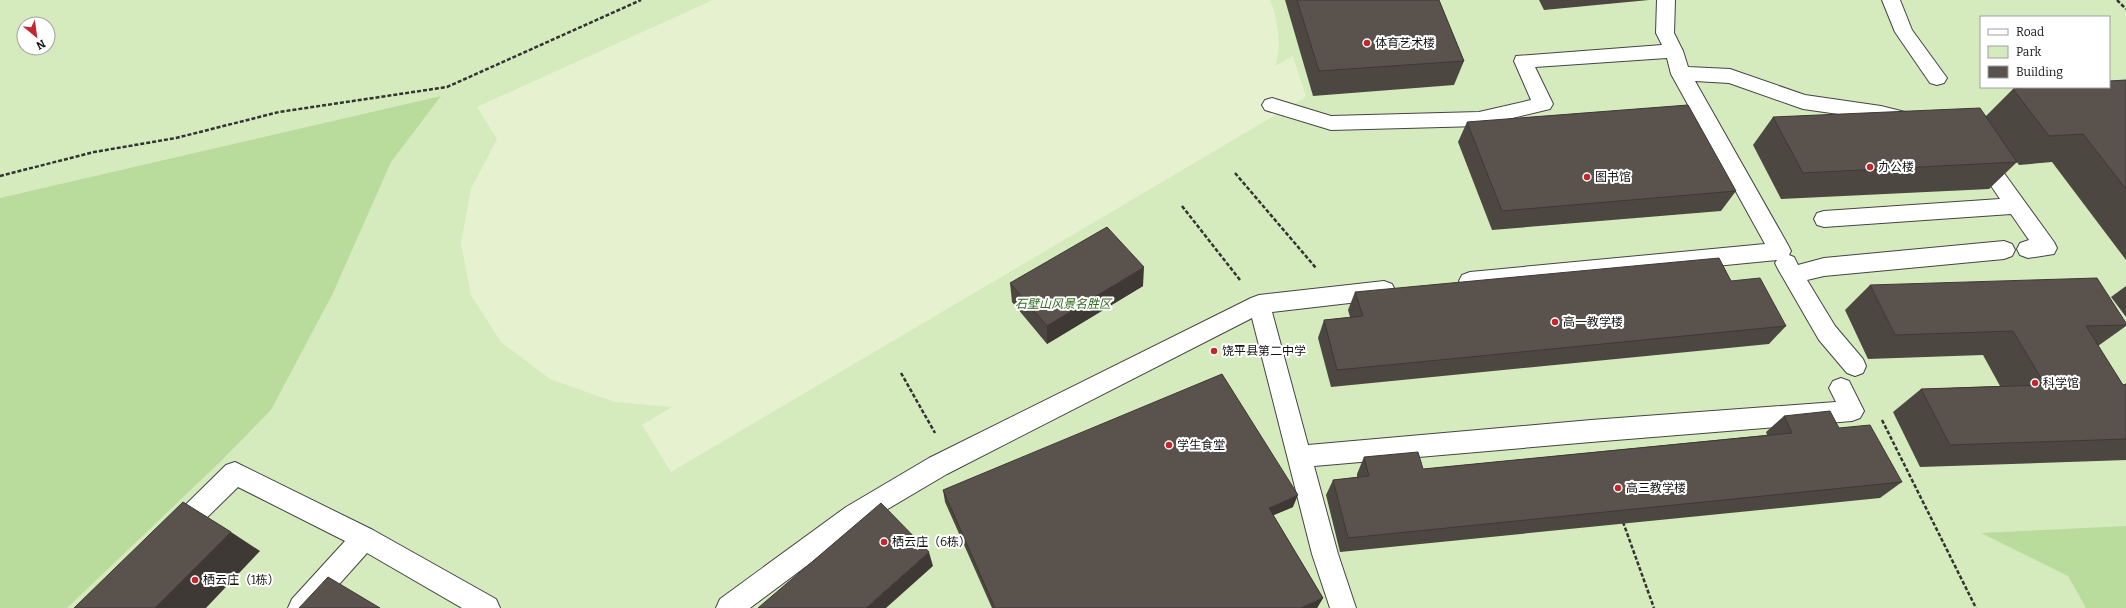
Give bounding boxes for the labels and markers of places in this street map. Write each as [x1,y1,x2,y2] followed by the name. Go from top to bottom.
[1375,36,1435,50] place label: 体育艺术楼
[1362,38,1372,48] marker: 体育艺术楼
[1878,160,1914,174] place label: 办公楼
[1865,162,1875,172] marker: 办公楼
[1595,170,1631,184] place label: 图书馆
[1582,172,1592,182] marker: 图书馆
[1563,315,1623,329] place label: 高一教学楼
[1550,317,1560,327] marker: 高一教学楼
[1222,344,1306,358] place label: 饶平县第二中学
[1209,346,1219,356] marker: 饶平县第二中学
[2043,376,2079,390] place label: 科学馆
[2030,378,2040,388] marker: 科学馆
[1177,438,1225,452] place label: 学生食堂
[1164,440,1174,450] marker: 学生食堂
[1626,481,1686,495] place label: 高三教学楼
[1613,483,1623,493] marker: 高三教学楼
[892,535,971,549] place label: 栖云庄（6栋）
[879,537,889,547] marker: 栖云庄（6栋）
[203,573,280,587] place label: 栖云庄（1栋）
[190,575,200,585] marker: 栖云庄（1栋）

